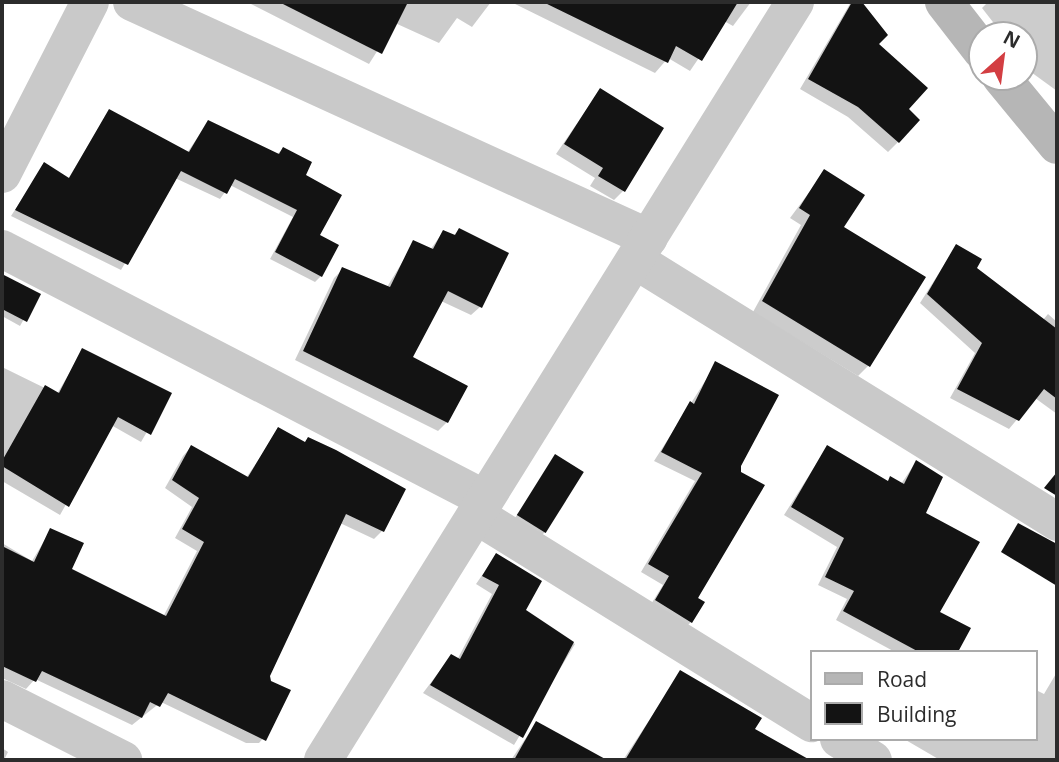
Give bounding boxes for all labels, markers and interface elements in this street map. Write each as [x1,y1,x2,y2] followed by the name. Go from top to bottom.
[968,21,1038,91] north arrow
[999,24,1025,54] text: N
[810,650,1038,741] legend
[877,665,927,693] text: Road
[877,700,956,728] text: Building

